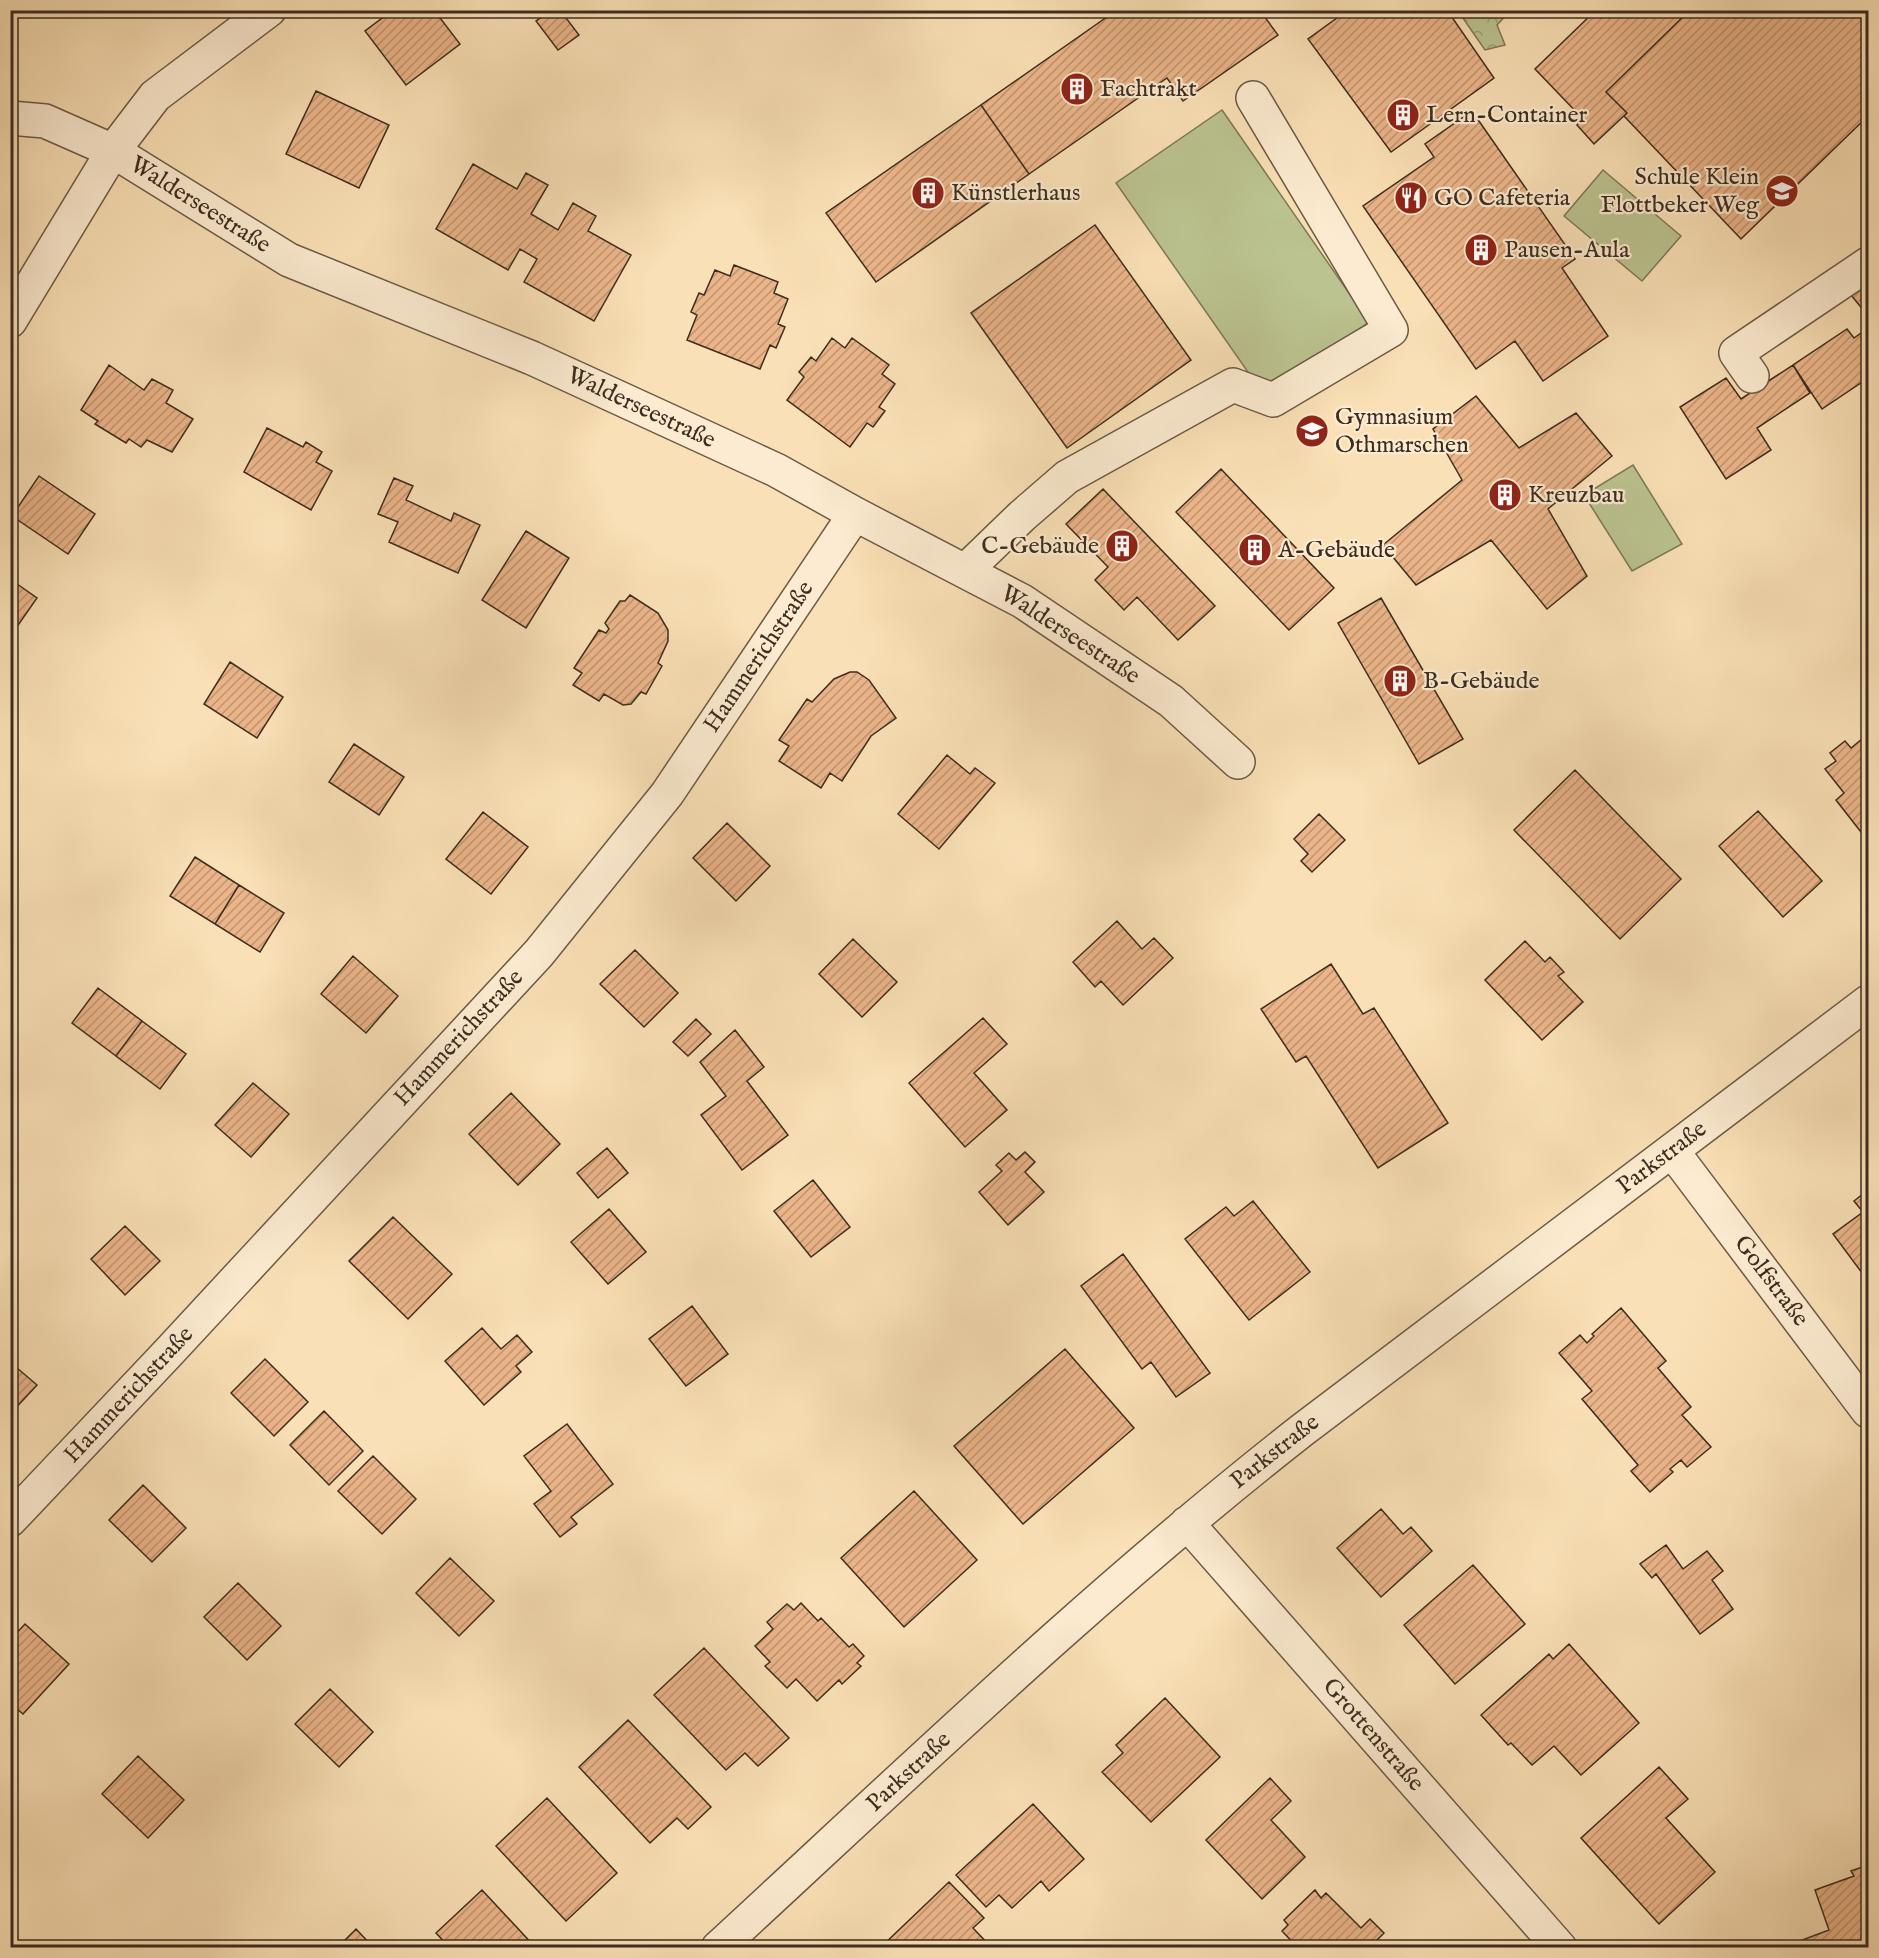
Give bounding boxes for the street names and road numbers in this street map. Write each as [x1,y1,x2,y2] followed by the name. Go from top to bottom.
[124,149,276,261] street label: Walderseestraße
[562,360,720,456] street label: Walderseestraße
[697,575,821,739] street label: Hammerichstraße
[994,578,1146,692] street label: Walderseestraße
[387,963,531,1113] street label: Hammerichstraße
[1611,1114,1713,1202] street label: Parkstraße
[1727,1229,1815,1333] street label: Golfstraße
[57,1320,201,1470] street label: Hammerichstraße
[1224,1407,1326,1497] street label: Parkstraße
[1315,1672,1431,1798] street label: Grottenstraße
[860,1725,958,1819] street label: Parkstraße

